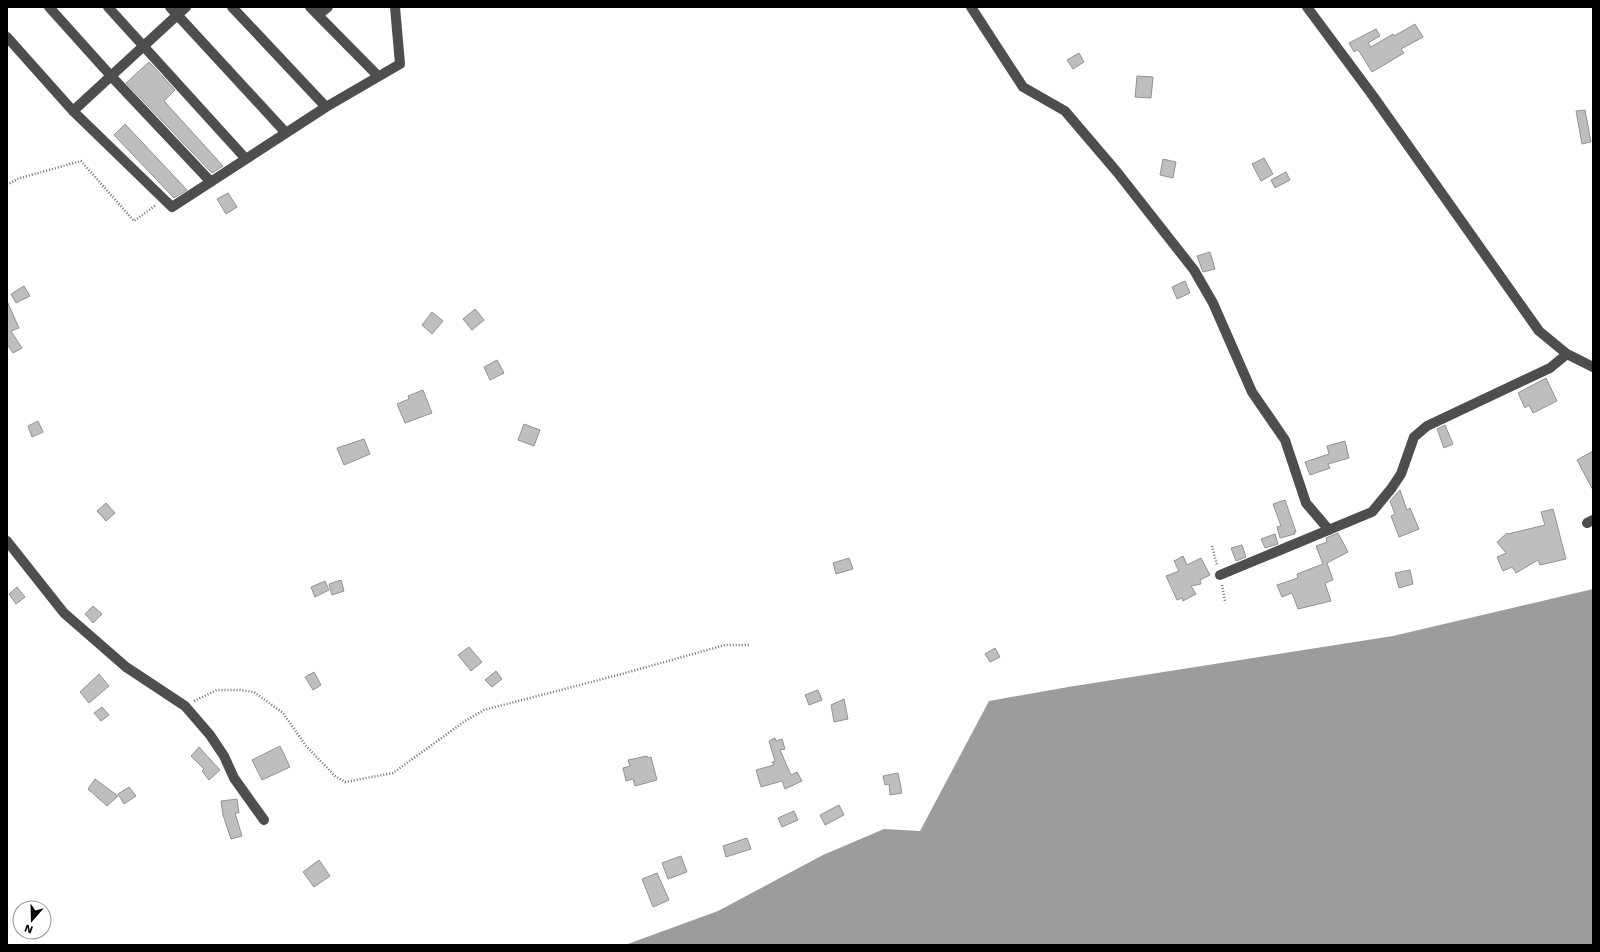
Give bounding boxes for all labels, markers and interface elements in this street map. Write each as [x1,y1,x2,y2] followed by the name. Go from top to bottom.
[12,900,52,940] north arrow
[23,921,35,936] text: N

